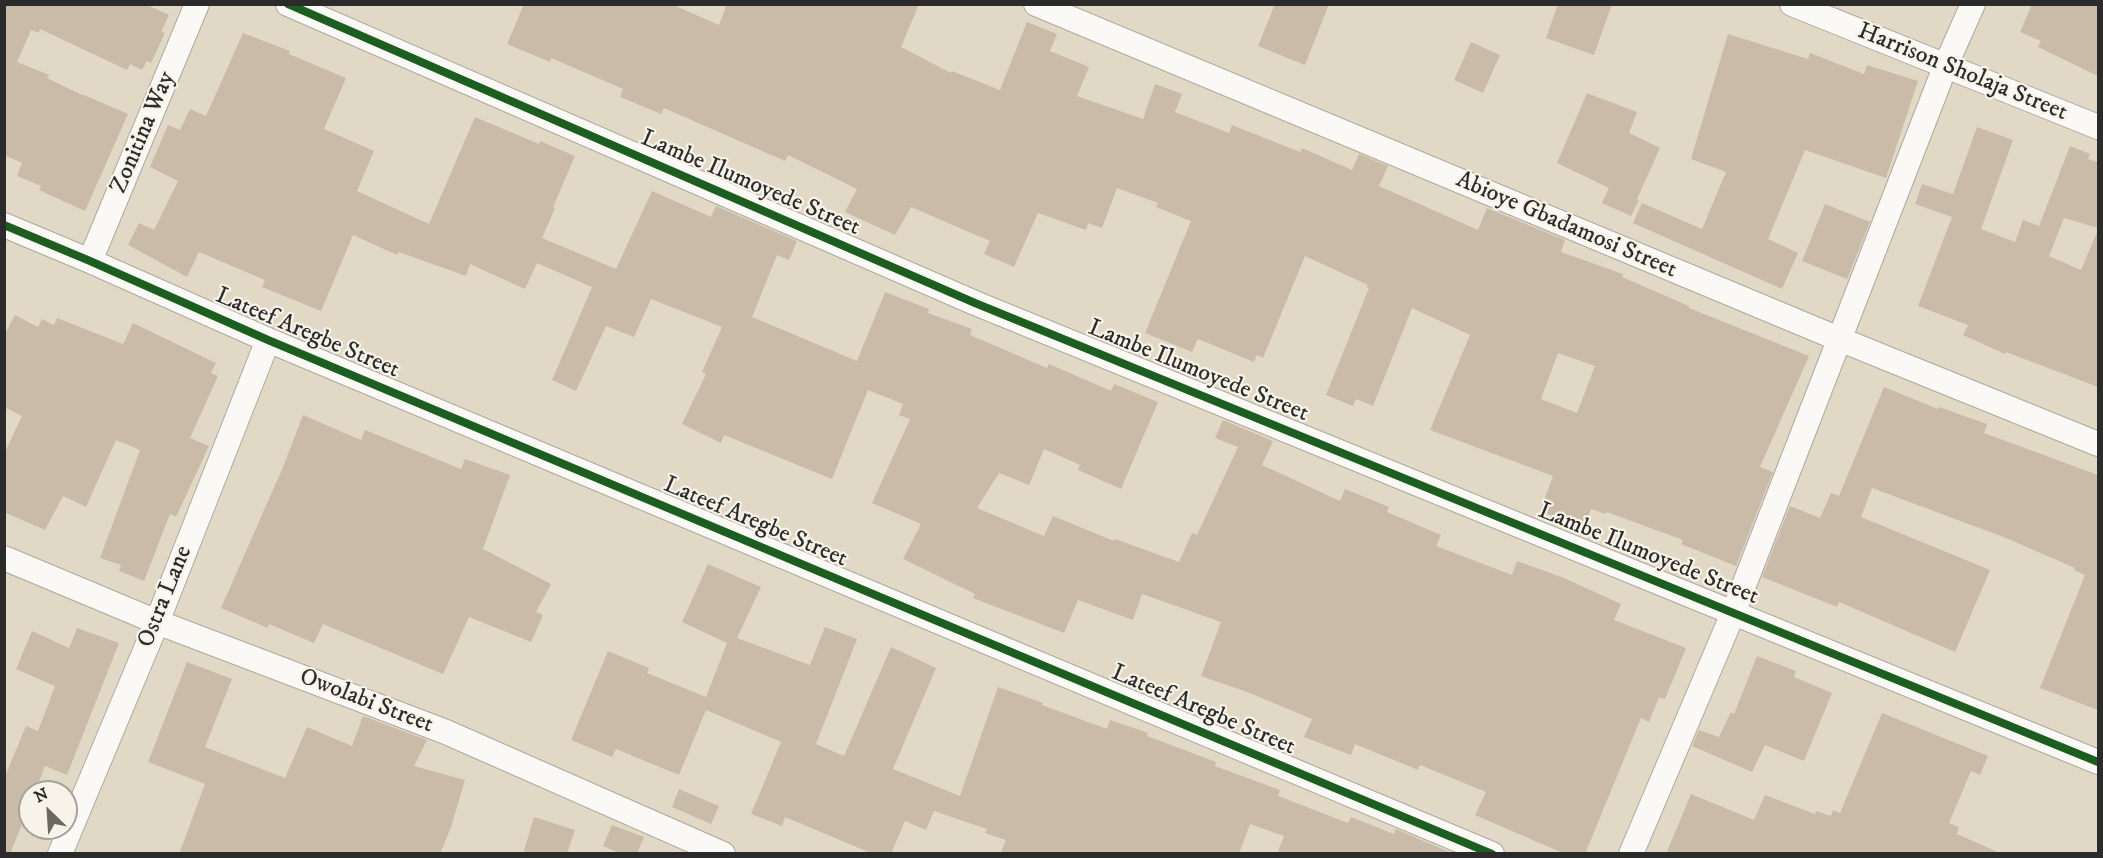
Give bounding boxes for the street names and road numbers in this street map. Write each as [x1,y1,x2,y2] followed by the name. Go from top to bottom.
[1853,18,2071,128] street label: Harrison Sholaja Street
[105,68,183,198] street label: Zonitina Way
[636,125,864,243] street label: Lambe Ilumoyede Street
[1451,166,1681,286] street label: Abioye Gbadamosi Street
[211,282,403,386] street label: Lateef Aregbe Street
[1084,315,1312,429] street label: Lambe Ilumoyede Street
[659,471,851,575] street label: Lateef Aregbe Street
[1534,498,1762,612] street label: Lambe Ilumoyede Street
[133,542,199,652] street label: Ostra Lane
[1107,659,1299,763] street label: Lateef Aregbe Street
[295,663,437,741] street label: Owolabi Street

